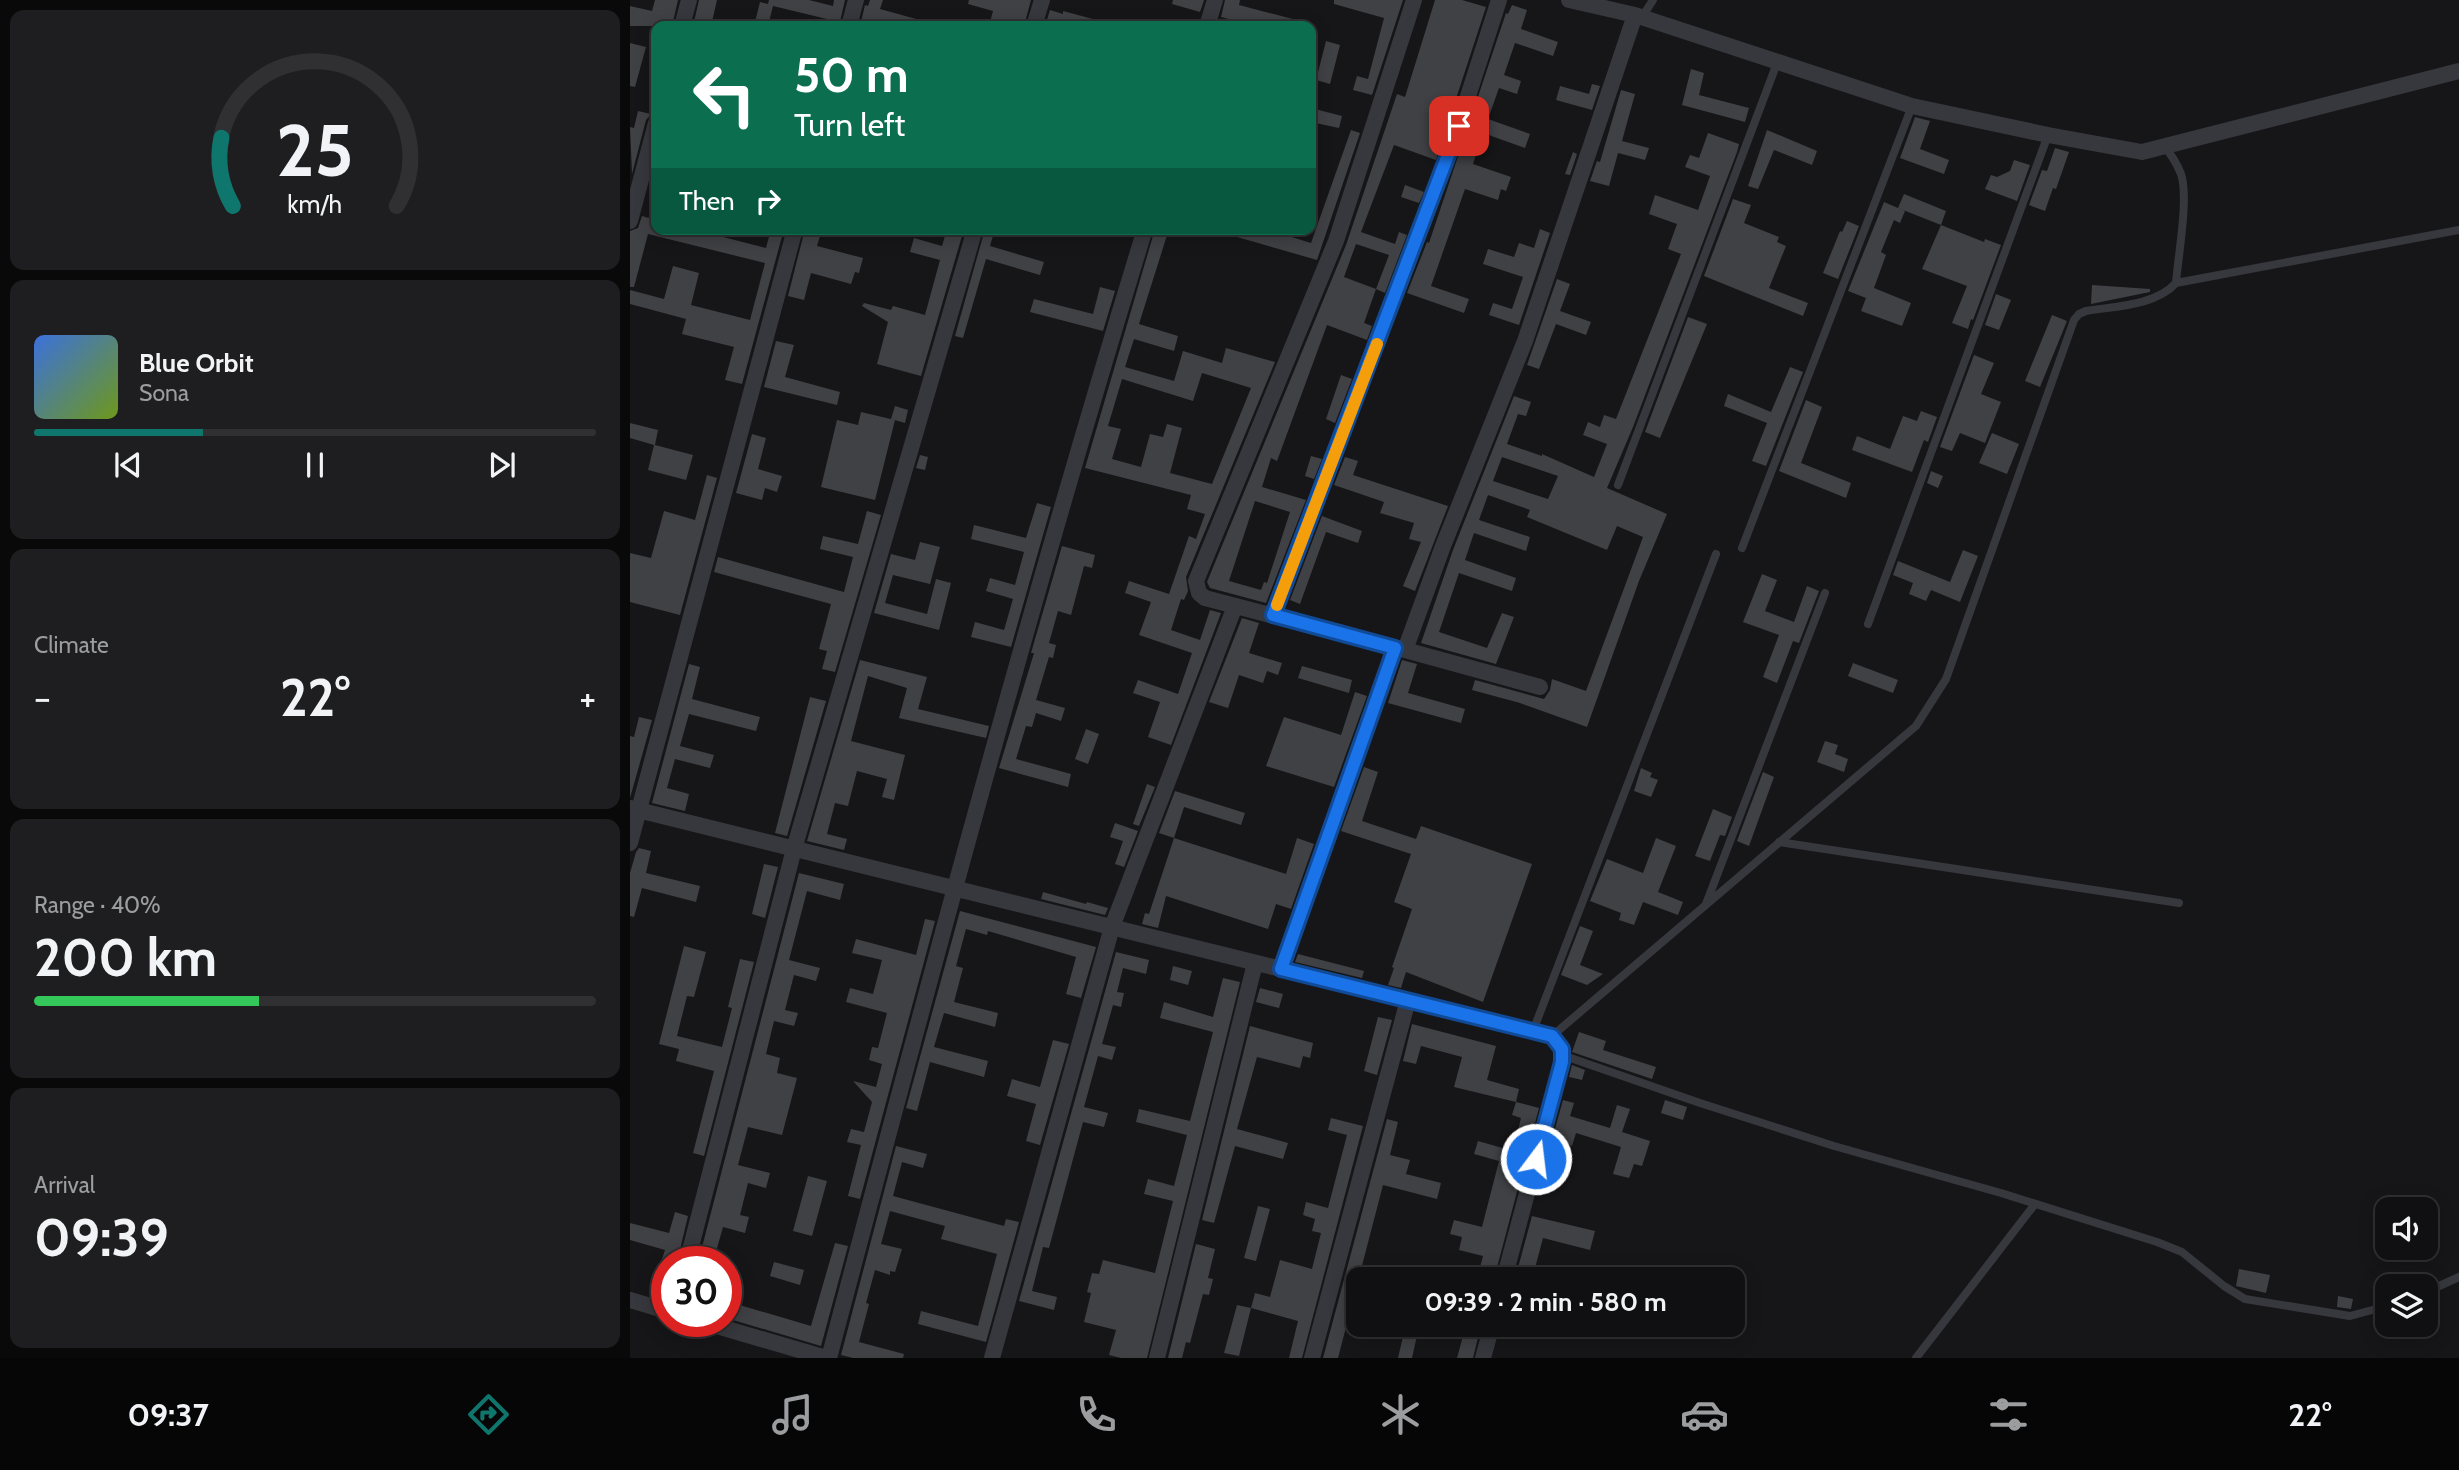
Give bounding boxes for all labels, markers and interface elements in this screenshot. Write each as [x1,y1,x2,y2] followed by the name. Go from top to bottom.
[794,45,909,104] text: 50 m
[679,49,770,140] icon: left
[1429,96,1489,156] pin
[794,105,905,144] text: Turn left
[276,106,354,194] text: 25
[1440,107,1478,145] icon: arrive
[749,182,787,220] icon: right
[679,185,735,217] text: Then
[288,189,342,219] text: km/h
[139,347,254,379] text: Blue Orbit
[139,379,189,407] text: Sona
[109,446,147,484] icon: previous
[296,446,334,484] icon: pause
[483,446,521,484] icon: next
[34,631,109,659] text: Climate
[280,666,350,729] text: 22°
[34,674,51,721] text: −
[579,674,596,721] text: +
[34,891,161,919] text: Range · 40%
[34,926,217,989] text: 200 km
[1499,1122,1573,1196] position arrow
[34,1171,95,1199] text: Arrival
[2375,1197,2438,1337] map controls
[2375,1197,2438,1260] button: sound
[34,1206,169,1269] text: 09:39
[651,1246,742,1337] speed limit sign: 30
[2375,1274,2438,1337] button: layers
[1424,1286,1667,1318] text: 09:39 · 2 min · 580 m
[464,1390,513,1439] icon: directions
[768,1390,817,1439] icon: music
[1072,1390,1121,1439] icon: phone
[1376,1390,1425,1439] icon: climate
[1680,1390,1729,1439] icon: car
[1984,1390,2033,1439] icon: filters
[128,1395,209,1434] text: 09:37
[2288,1395,2331,1434] text: 22°

